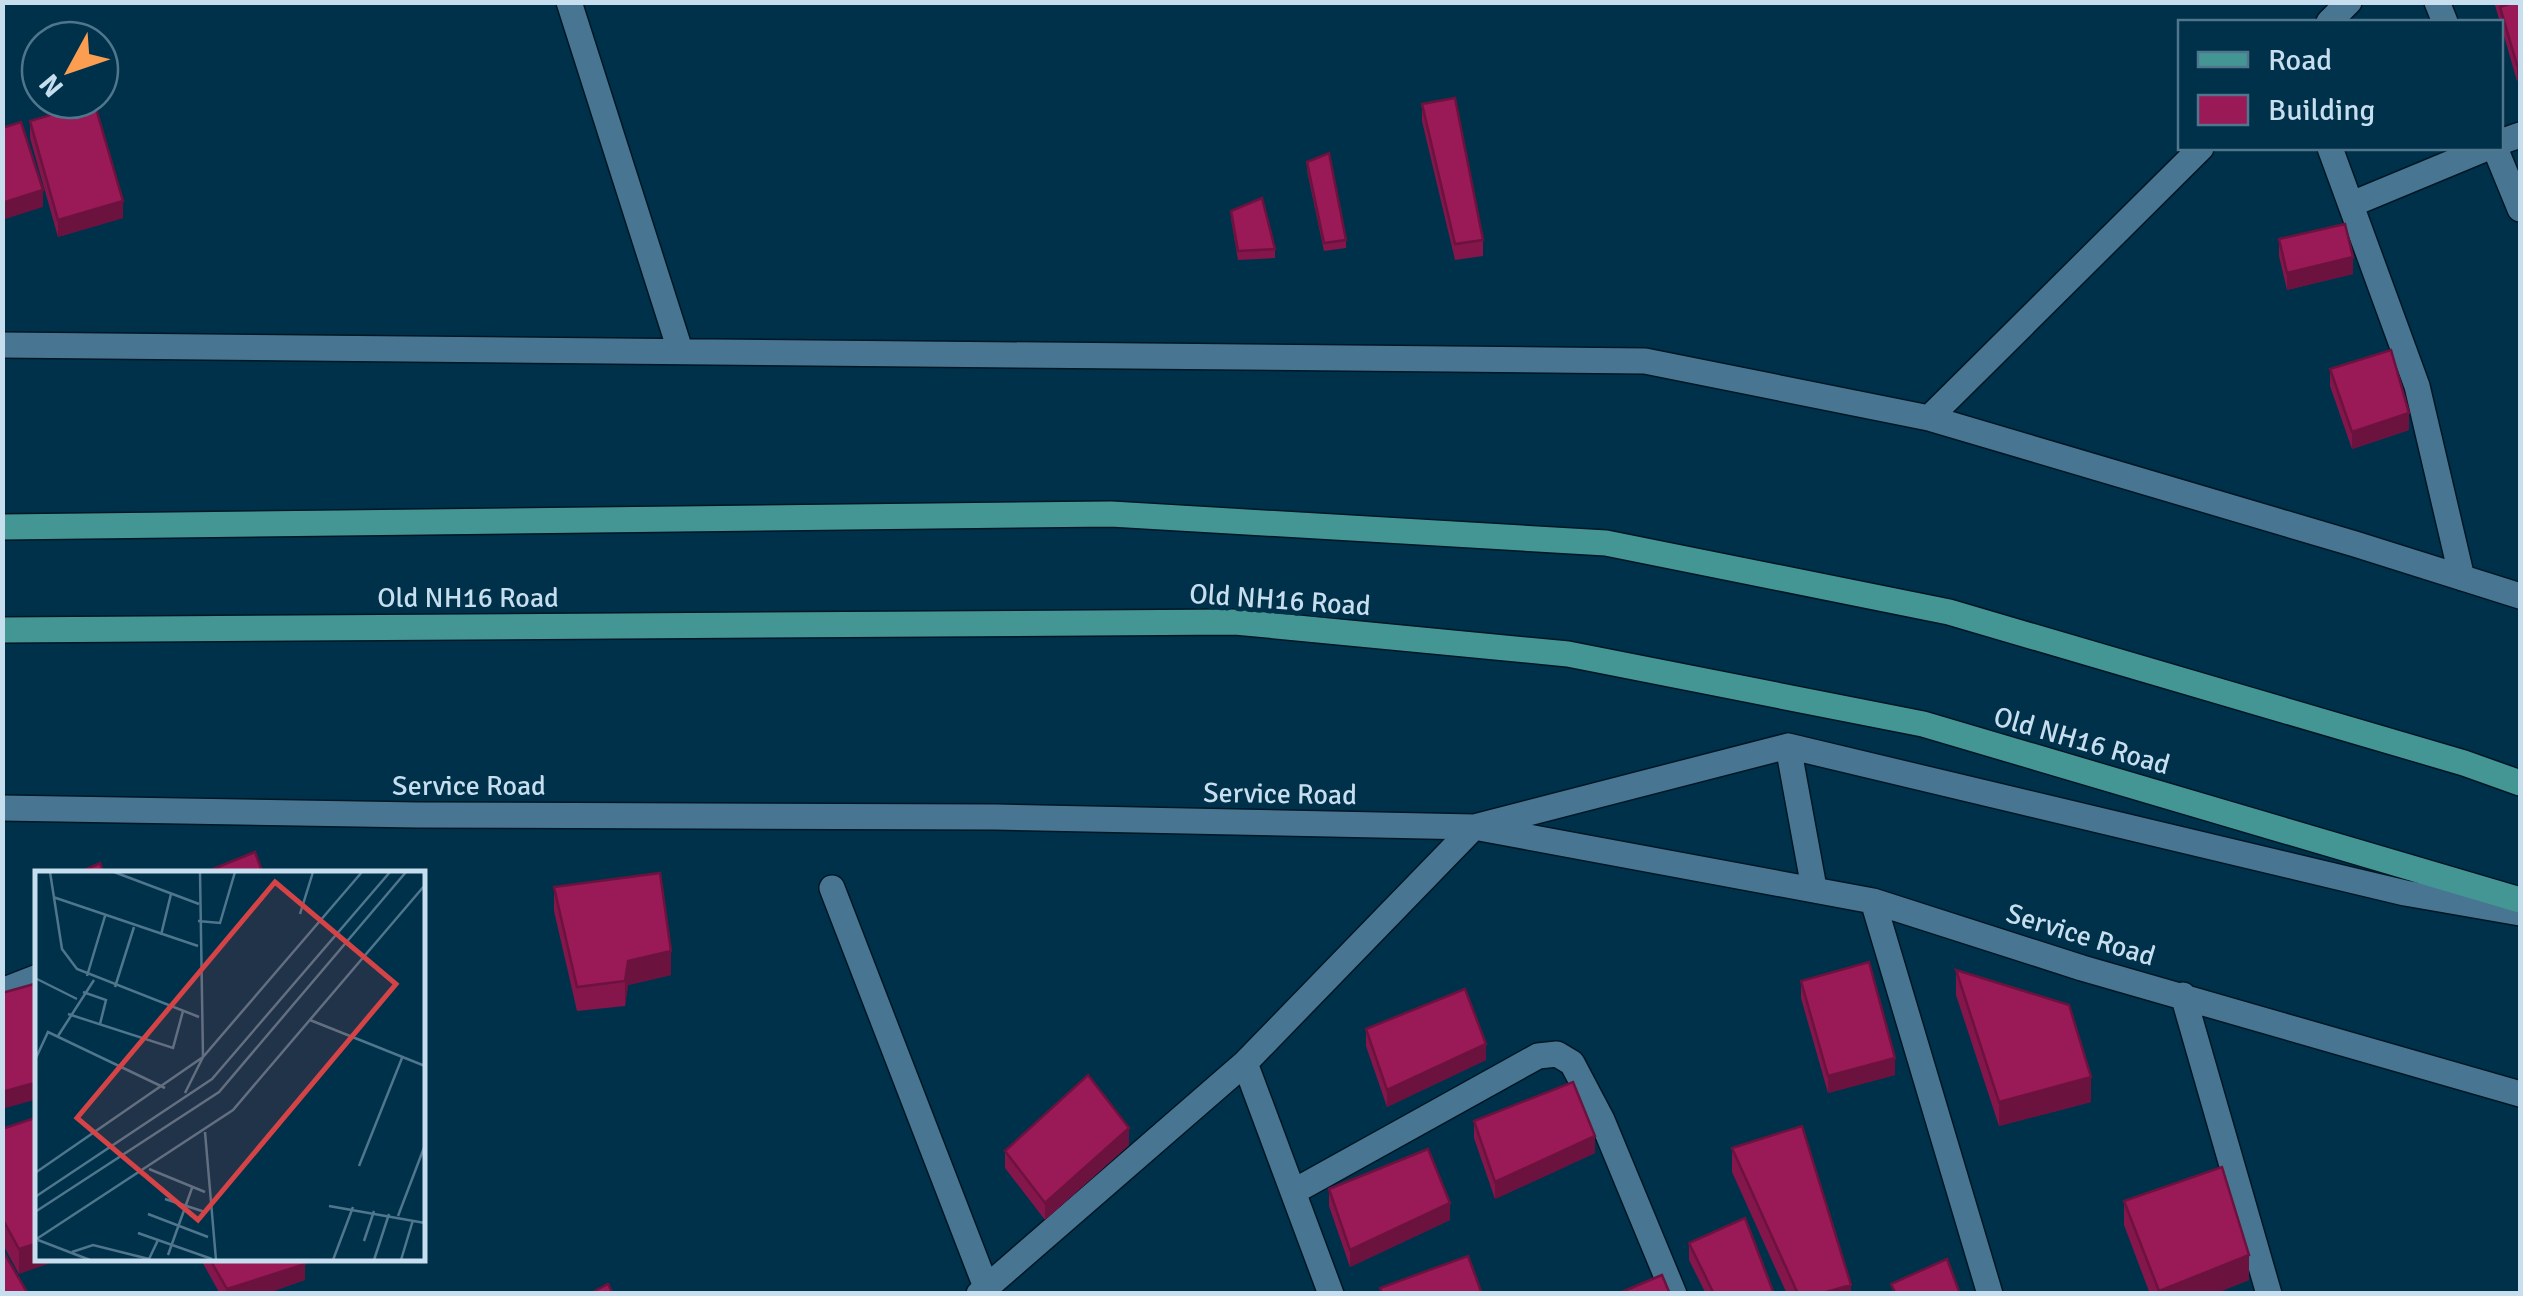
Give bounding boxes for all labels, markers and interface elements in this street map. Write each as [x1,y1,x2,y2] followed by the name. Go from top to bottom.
[20,20,120,120] north arrow
[2178,20,2503,150] legend
[2268,42,2332,79] text: Road
[32,67,71,104] text: N
[2268,92,2375,129] text: Building
[1188,577,1372,623] street label: Old NH16 Road
[377,581,559,615] street label: Old NH16 Road
[1990,700,2174,782] street label: Old NH16 Road
[392,769,546,803] street label: Service Road
[1203,776,1357,812] street label: Service Road
[35,871,425,1261] inset map
[2002,896,2159,974] street label: Service Road

